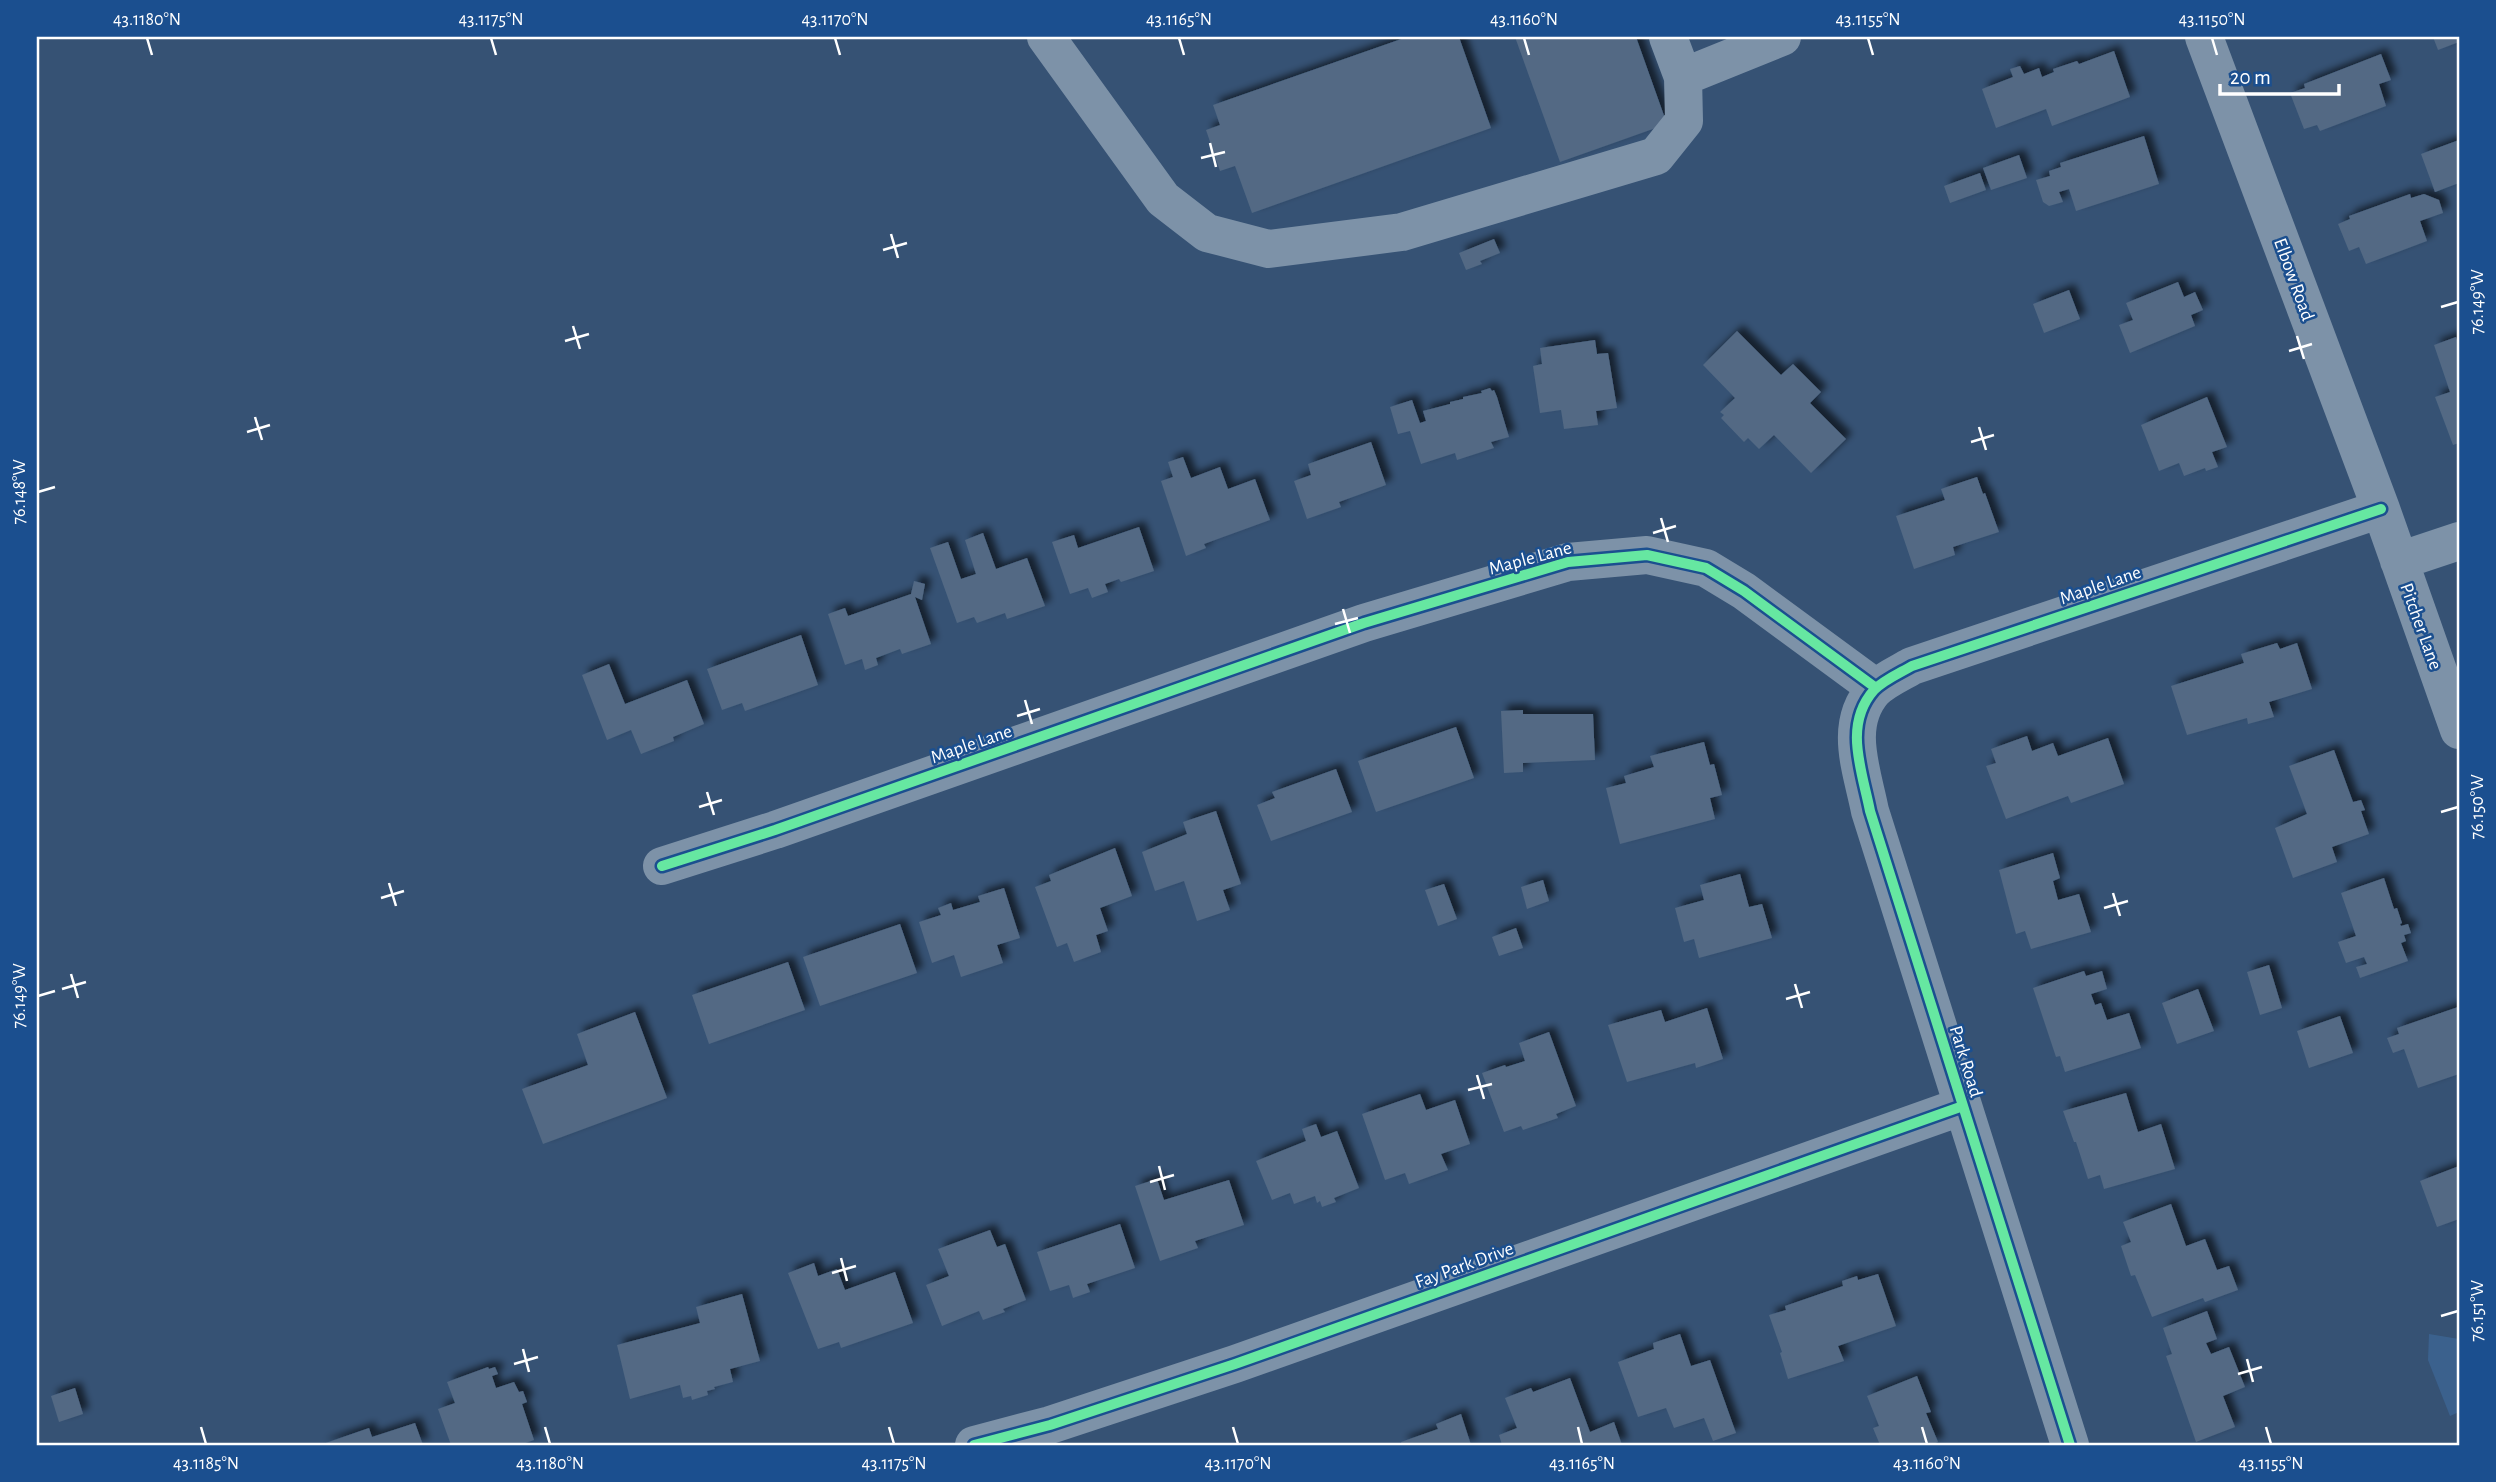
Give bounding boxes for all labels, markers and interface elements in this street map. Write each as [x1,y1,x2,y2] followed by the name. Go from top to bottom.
[113,11,181,29] text: 43.1180°N
[458,11,524,29] text: 43.1175°N
[801,11,869,29] text: 43.1170°N
[1146,11,1212,29] text: 43.1165°N
[1490,11,1558,29] text: 43.1160°N
[1835,11,1901,29] text: 43.1155°N
[2178,11,2246,29] text: 43.1150°N
[2220,52,2338,96] scale bar
[2230,67,2271,88] text: 20 m
[2270,236,2317,323] street label: Elbow Road
[2469,270,2487,335] text: 76.149°W
[11,459,29,525] text: 76.148°W
[1487,538,1574,579] street label: Maple Lane
[2057,563,2144,608] street label: Maple Lane
[2396,581,2445,672] street label: Pitcher Lane
[928,722,1015,767] street label: Maple Lane
[2469,775,2487,839] text: 76.150°W
[11,964,29,1029] text: 76.149°W
[1946,1023,1985,1100] street label: Park Road
[1413,1239,1516,1292] street label: Fay Park Drive
[2469,1280,2487,1342] text: 76.151°W
[173,1455,239,1473] text: 43.1185°N
[516,1455,584,1473] text: 43.1180°N
[861,1455,927,1473] text: 43.1175°N
[1204,1455,1272,1473] text: 43.1170°N
[1549,1455,1615,1473] text: 43.1165°N
[1893,1455,1961,1473] text: 43.1160°N
[2238,1455,2304,1473] text: 43.1155°N

